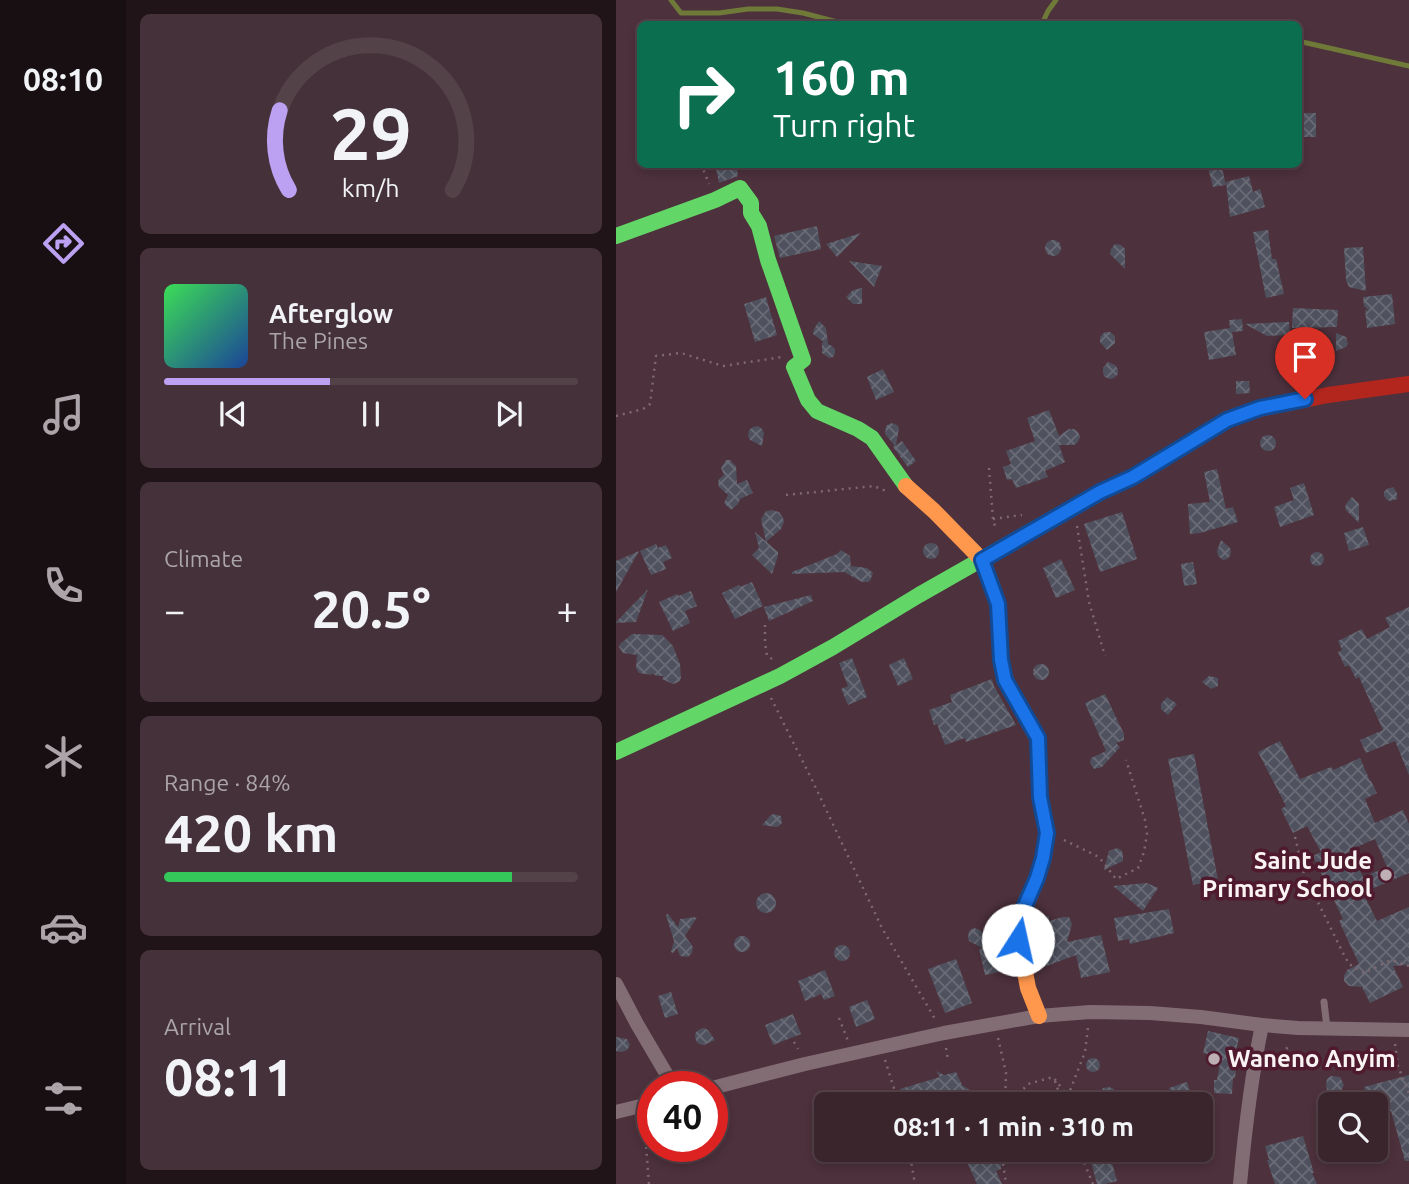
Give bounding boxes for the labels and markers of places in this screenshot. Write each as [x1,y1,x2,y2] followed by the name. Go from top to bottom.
[1275,327,1335,399] pin
[1202,847,1372,902] place label: Saint Jude Primary School
[1378,867,1394,883] marker: Saint Jude Primary School
[1228,1045,1396,1072] place label: Waneno Anyim
[1206,1051,1222,1067] marker: Waneno Anyim

